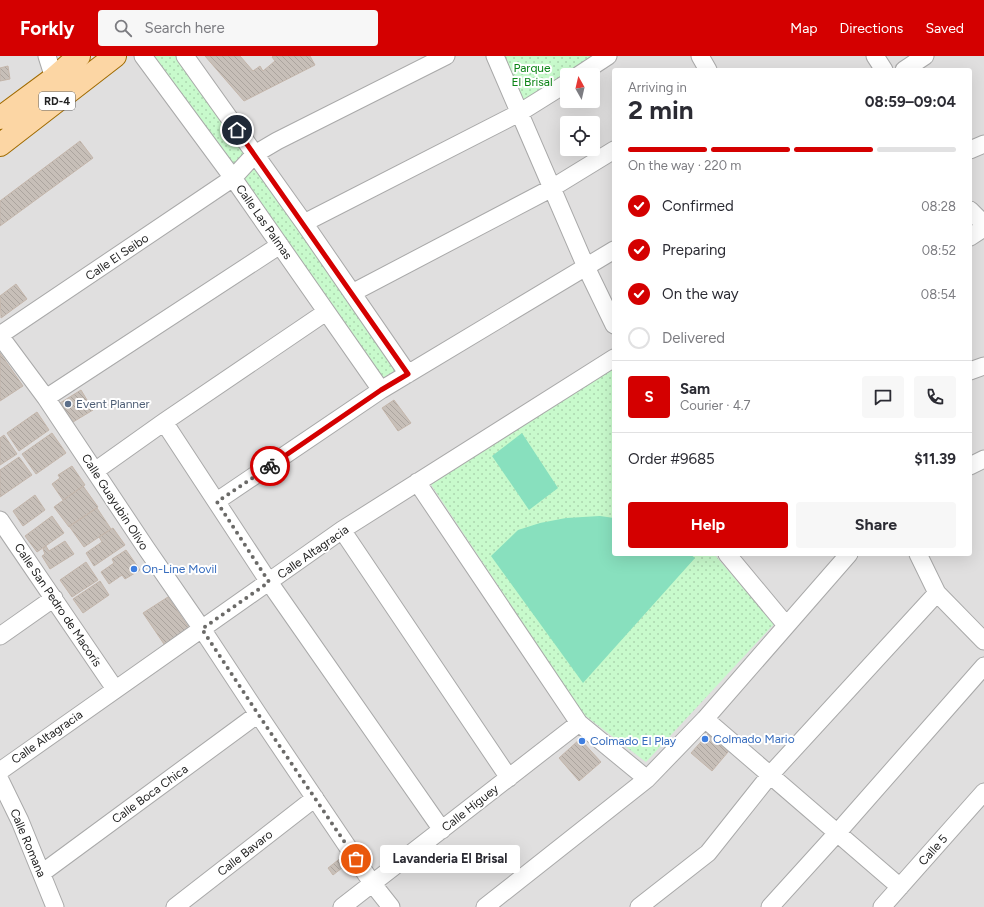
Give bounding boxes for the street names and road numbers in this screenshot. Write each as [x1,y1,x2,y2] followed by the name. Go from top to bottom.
[39,92,75,110] road number: RD-4
[233,182,295,262] street label: Calle Las Palmas
[83,231,151,283] street label: Calle El Seibo
[79,451,151,553] street label: Calle Guayubin Olivo
[275,522,351,582] street label: Calle Altagracia
[11,541,105,670] street label: Calle San Pedro de Macorís
[9,707,85,767] street label: Calle Altagracia
[109,762,191,826] street label: Calle Boca Chica
[439,781,502,834] street label: Calle Higuey
[7,807,49,879] street label: Calle Romana
[215,827,275,879] street label: Calle Bavaro
[916,832,950,868] street label: Calle 5

